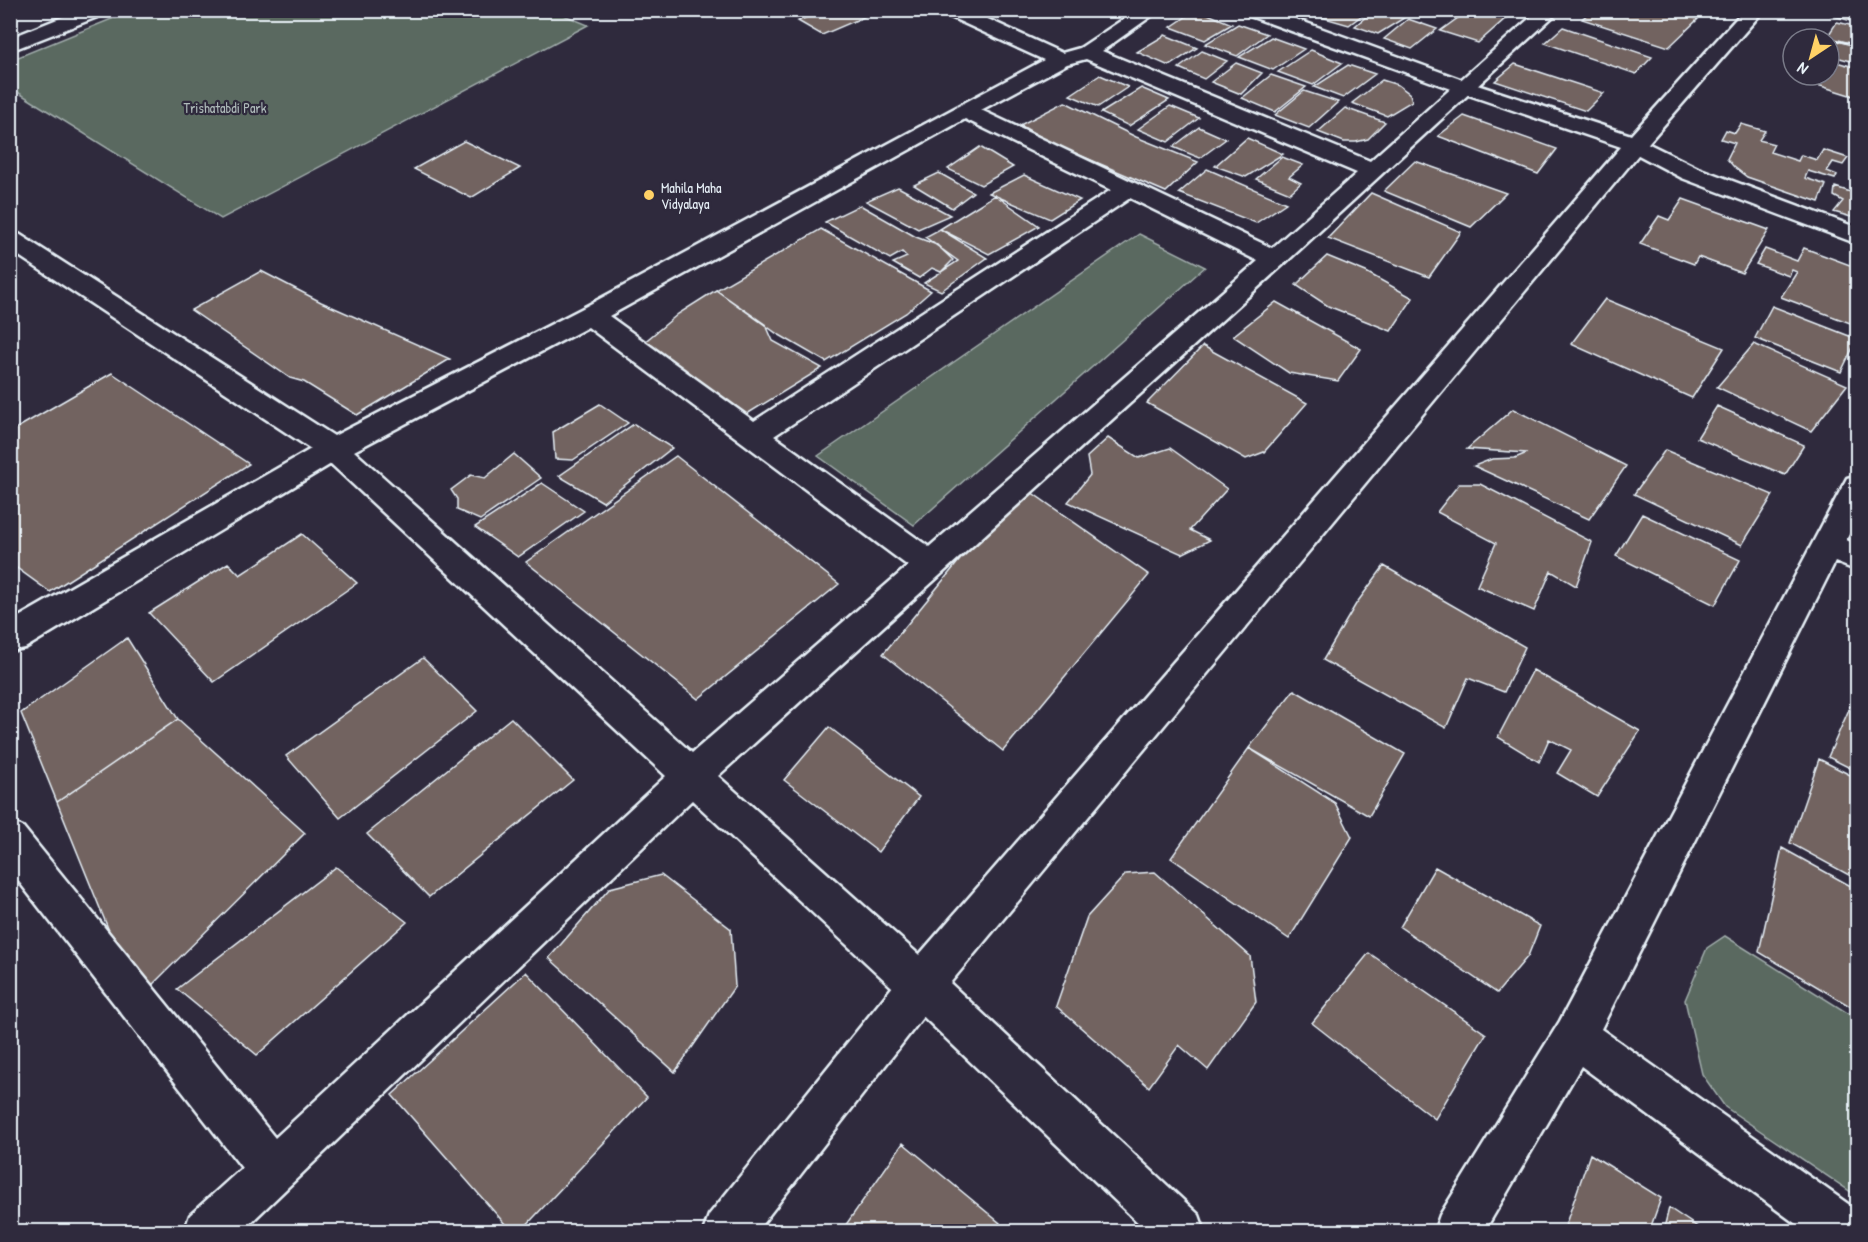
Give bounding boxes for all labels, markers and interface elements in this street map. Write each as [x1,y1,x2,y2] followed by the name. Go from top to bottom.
[1781,27,1841,87] north arrow
[1792,57,1812,81] text: N
[183,98,267,117] park label: Trishatabdi Park
[661,178,722,214] place label: Mahila Maha Vidyalaya
[642,188,656,202] marker: Mahila Maha Vidyalaya

